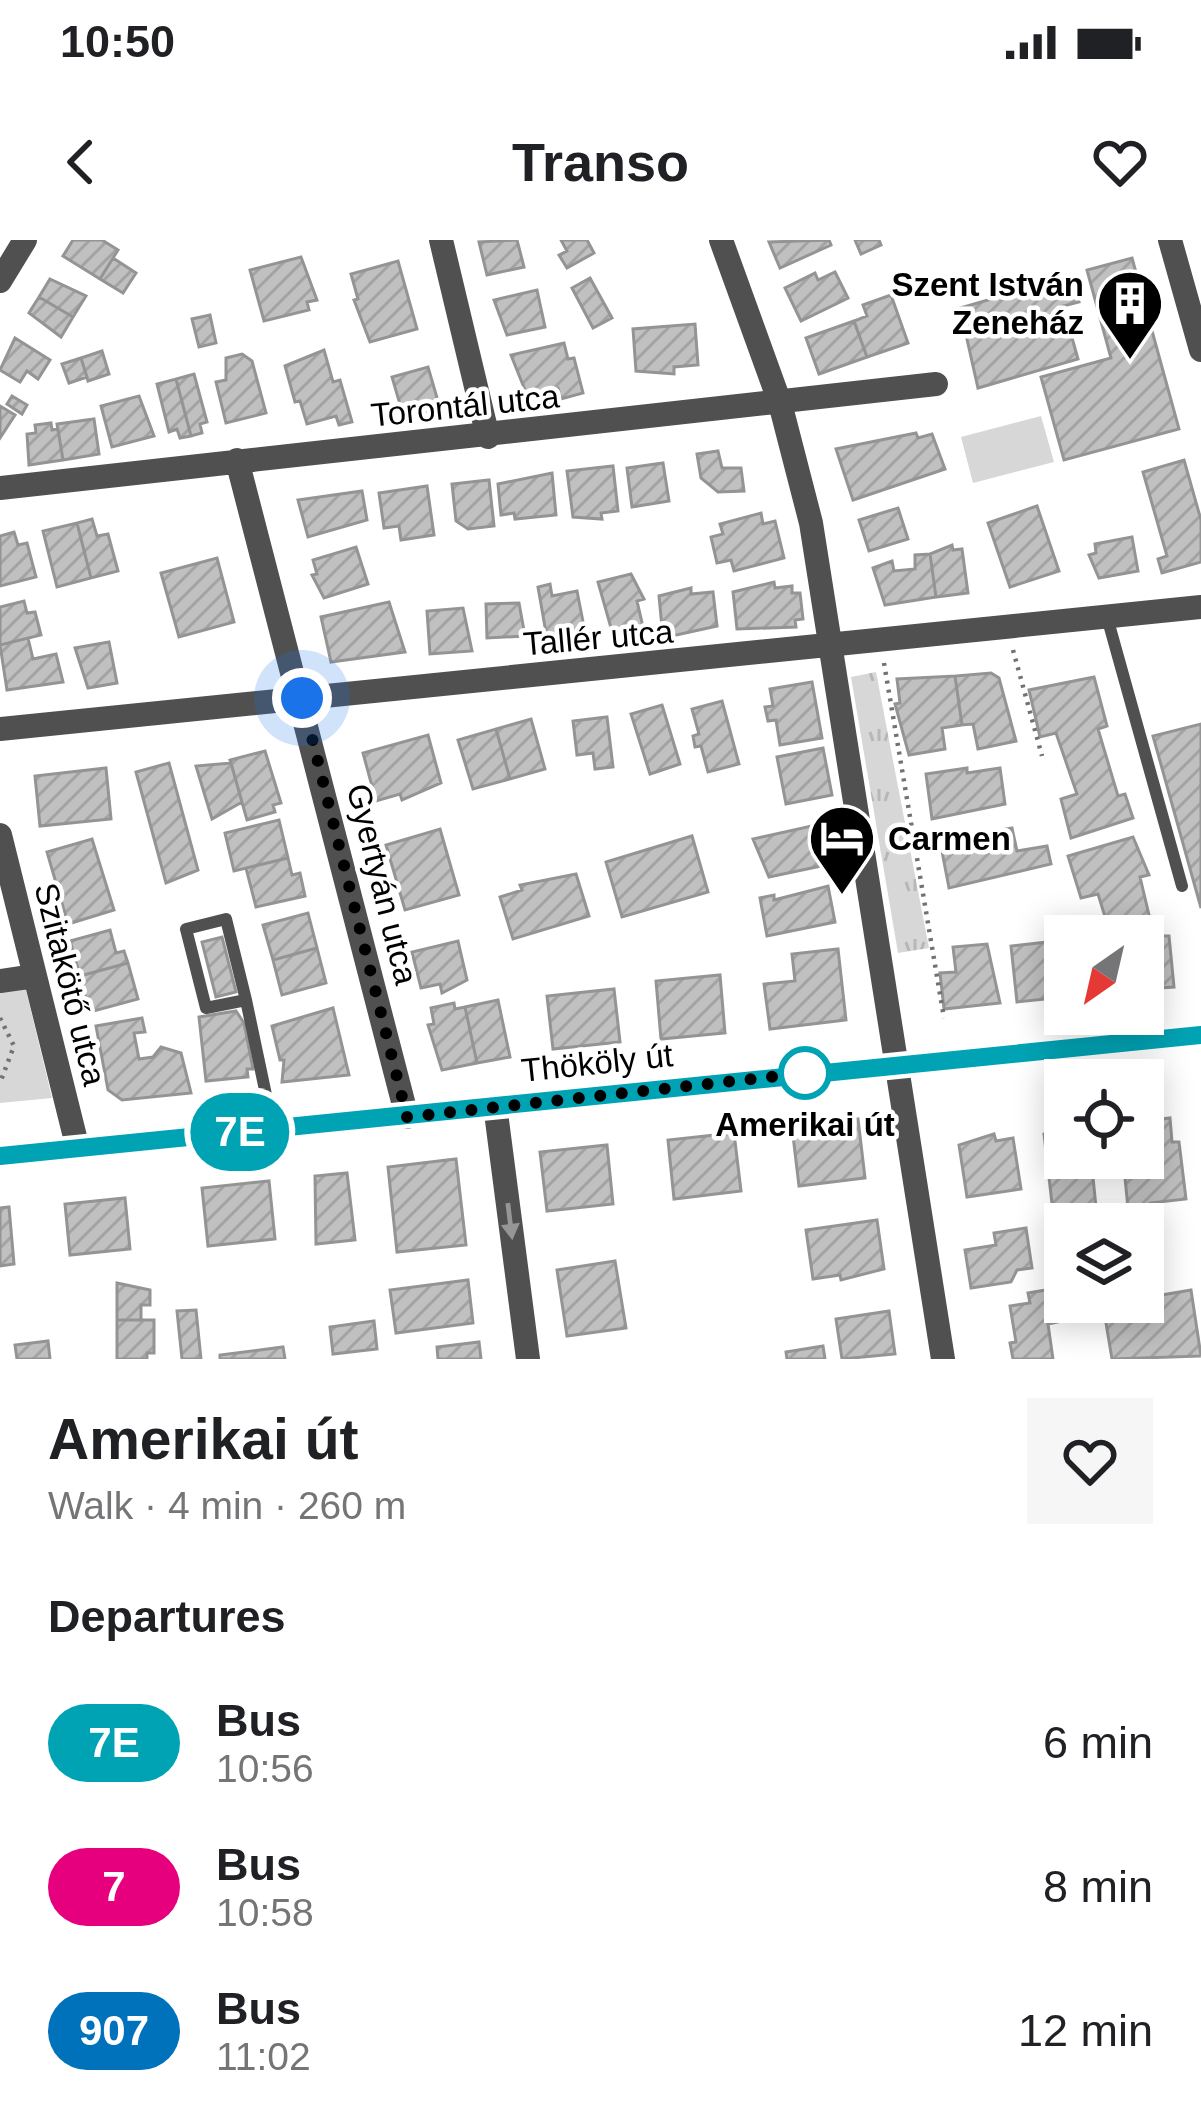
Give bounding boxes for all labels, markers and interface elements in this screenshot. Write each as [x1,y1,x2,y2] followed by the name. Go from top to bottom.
[60,16,175,67] text: 10:50
[48,129,114,195] icon: back
[1087,129,1153,195] icon: heart
[512,132,689,192] text: Transo
[891,266,1084,341] place label: Szent István Zeneház
[1095,268,1165,362] building icon: Szent István Zeneház
[369,377,562,434] street label: Torontál utca
[522,612,675,662] street label: Tallér utca
[272,668,332,728] your location
[340,780,425,989] street label: Gyertyán utca
[807,803,877,897] hotel icon: Carmen
[888,820,1011,857] place label: Carmen
[27,879,114,1090] street label: Szitakötő utca
[1044,915,1164,1035] north arrow
[1044,915,1164,1323] map controls
[519,1036,675,1089] street label: Thököly út
[780,1048,830,1098] marker: Amerikai út
[1044,1059,1164,1179] button: locate
[186,1093,294,1171] line badge: 7E
[715,1106,895,1143] place label: Amerikai út
[214,1108,266,1155] text: 7E
[501,1203,520,1241] one-way arrow
[1044,1203,1164,1323] button: layers
[1027,1398,1153,1524] button: heart
[48,1407,358,1471] text: Amerikai út
[48,1484,406,1527] text: Walk · 4 min · 260 m
[48,1591,286,1642] text: Departures
[216,1695,301,1746] text: Bus
[1043,1717,1153,1768] text: 6 min
[88,1719,140,1766] text: 7E
[216,1747,314,1790] text: 10:56
[216,1839,301,1890] text: Bus
[1043,1861,1153,1912] text: 8 min
[102,1863,126,1910] text: 7
[216,1891,314,1934] text: 10:58
[216,1983,301,2034] text: Bus
[1018,2005,1153,2056] text: 12 min
[79,2007,149,2054] text: 907
[216,2035,311,2078] text: 11:02

